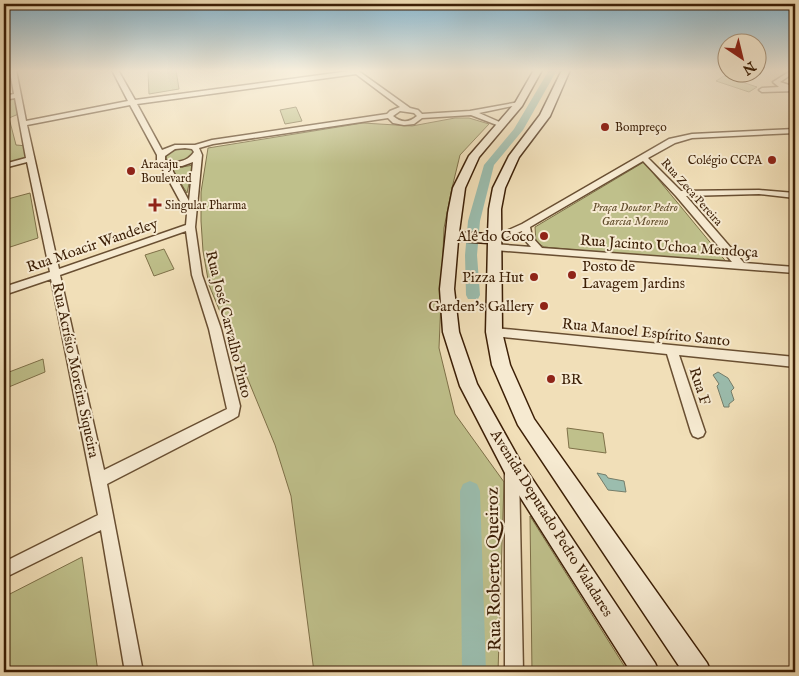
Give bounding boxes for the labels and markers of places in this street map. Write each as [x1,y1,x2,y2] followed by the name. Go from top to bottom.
[615,120,667,136] place label: Bompreço
[599,121,611,133] marker: Bompreço
[688,153,763,168] place label: Colégio CCPA
[766,154,778,166] marker: Colégio CCPA
[140,157,192,186] place label: Aracaju Boulevard
[125,165,137,177] marker: Aracaju Boulevard
[165,198,247,213] place label: Singular Pharma
[149,199,161,211] marker: Singular Pharma
[456,227,534,246] place label: Alê do Coco
[538,230,550,242] marker: Alê do Coco
[582,257,685,293] place label: Posto de Lavagem Jardins
[462,268,524,287] place label: Pizza Hut
[566,269,578,281] marker: Posto de Lavagem Jardins
[528,271,540,283] marker: Pizza Hut
[428,297,535,316] place label: Garden's Gallery
[538,300,550,312] marker: Garden's Gallery
[561,370,583,389] place label: BR
[545,373,557,385] marker: BR

